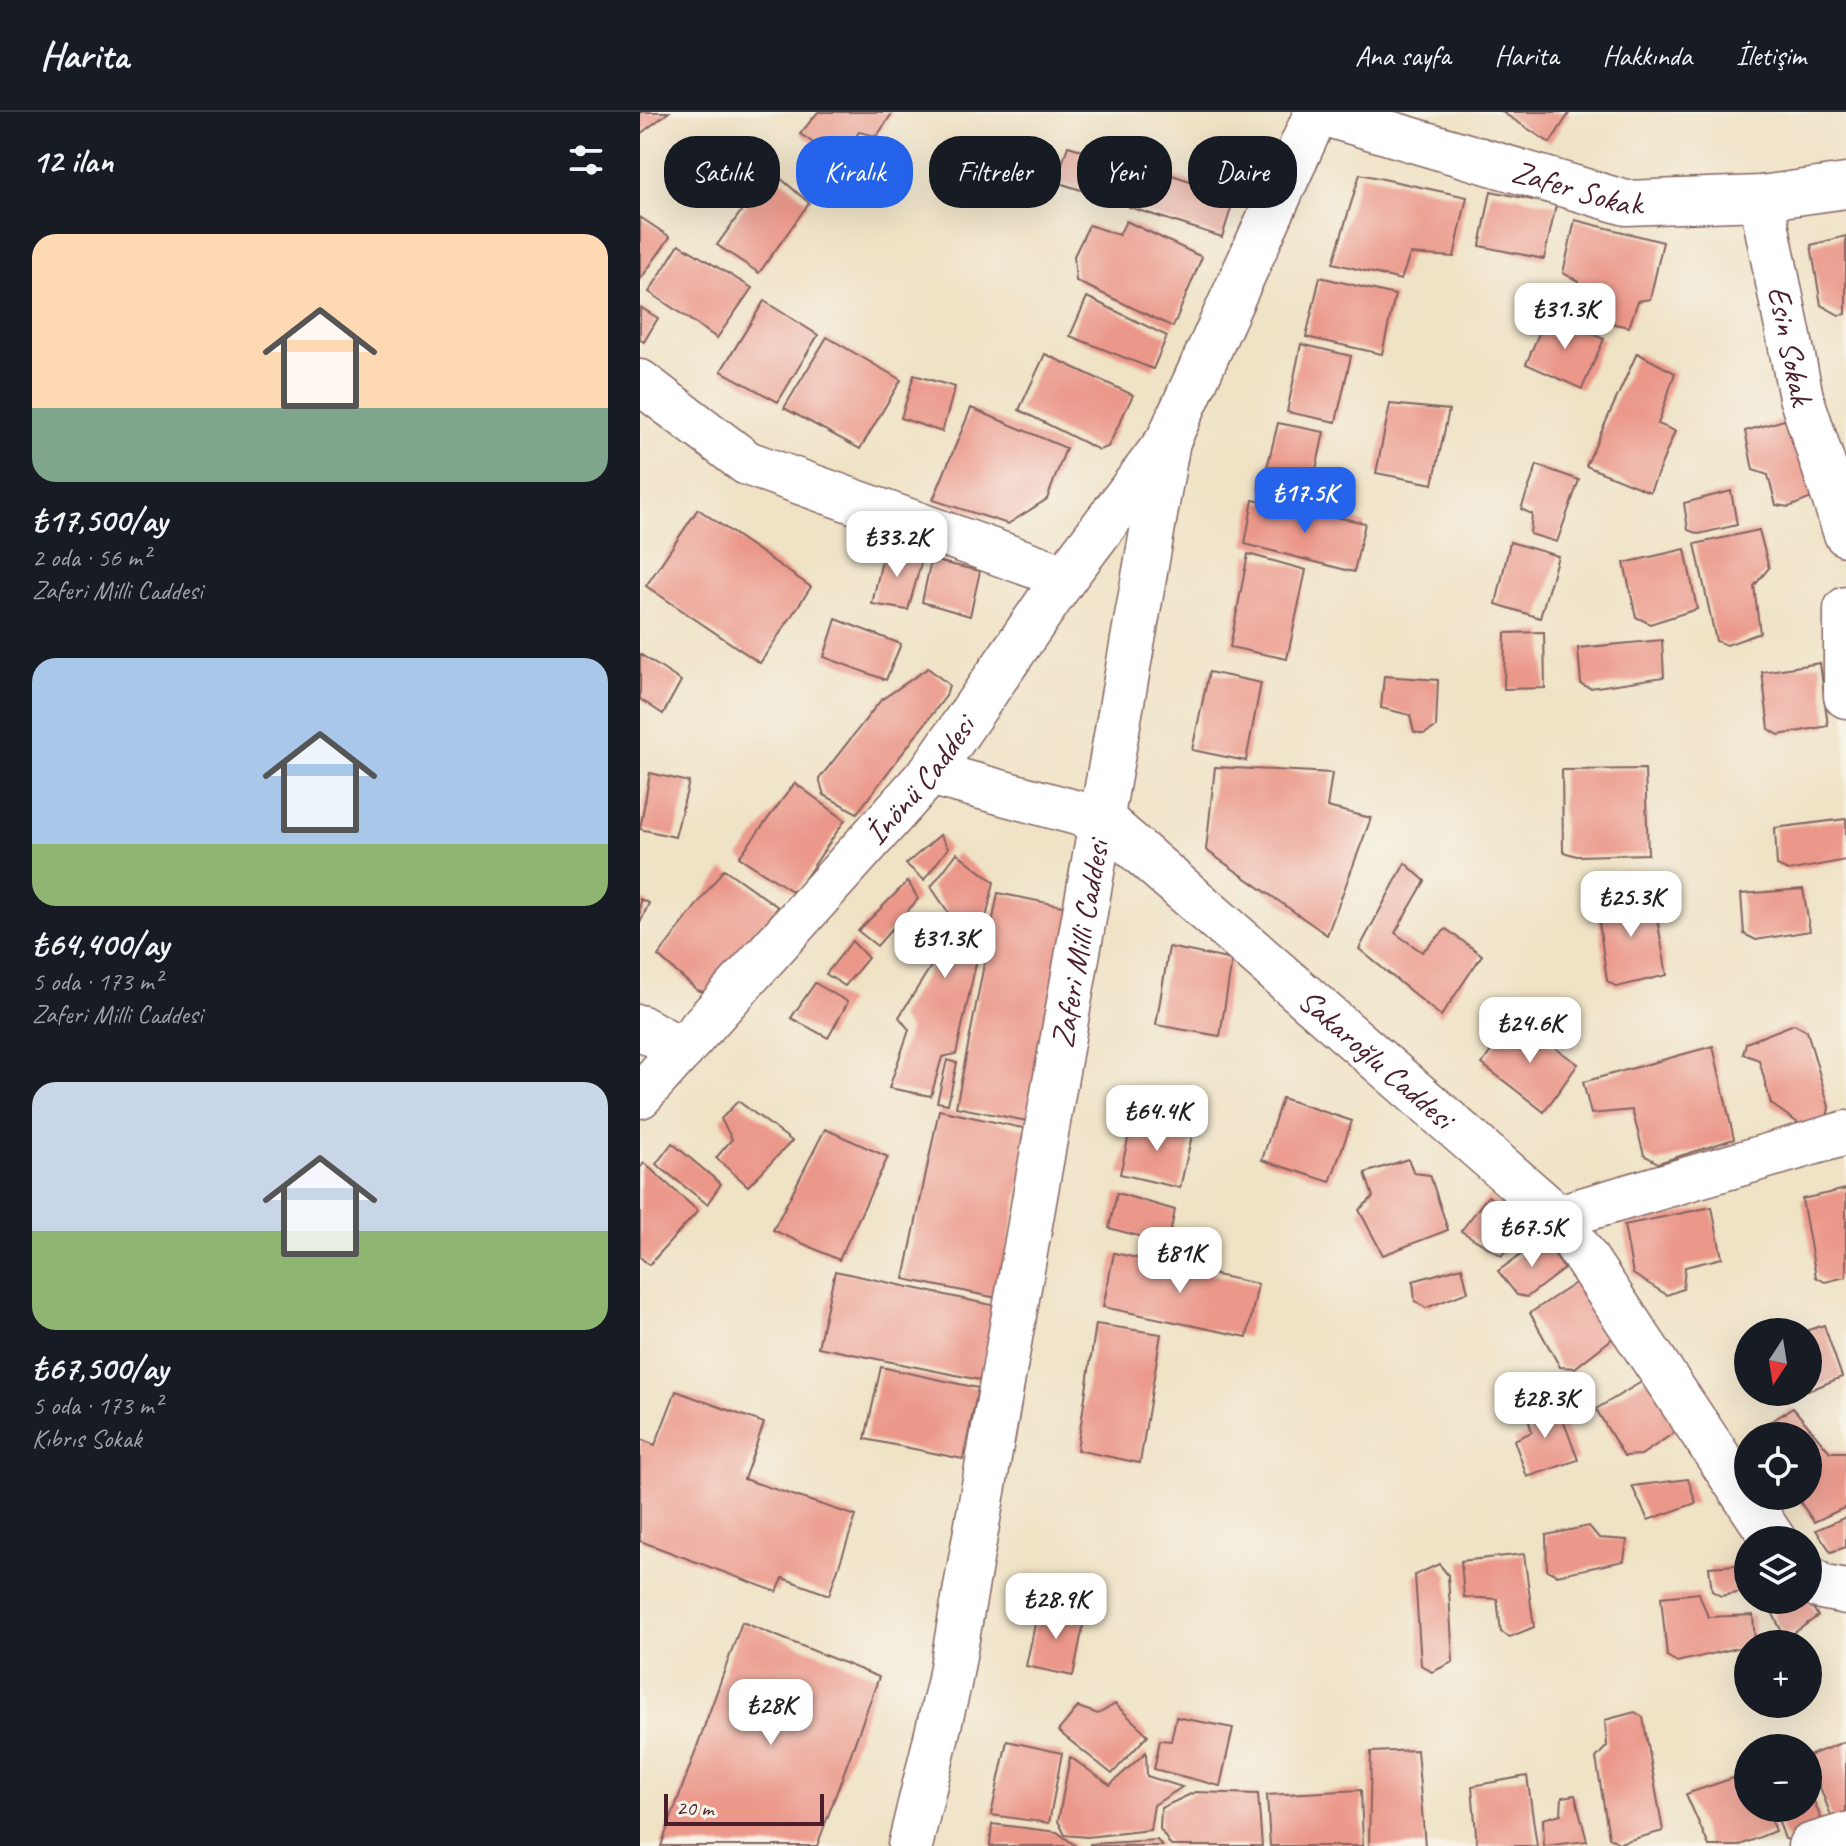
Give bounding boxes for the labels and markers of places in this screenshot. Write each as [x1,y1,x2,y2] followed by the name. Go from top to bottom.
[1500,283,1630,351] pin: ₺31.3K
[1240,467,1370,535] pin: ₺17.5K
[832,511,962,579] pin: ₺33.2K
[1566,871,1696,939] pin: ₺25.3K
[880,912,1010,980] pin: ₺31.3K
[1465,997,1595,1065] pin: ₺24.6K
[1092,1085,1222,1153] pin: ₺64.4K
[1467,1201,1597,1269] pin: ₺67.5K
[1133,1227,1227,1295] pin: ₺81K
[1480,1372,1610,1440] pin: ₺28.3K
[991,1573,1121,1641] pin: ₺28.9K
[724,1679,818,1747] pin: ₺28K

